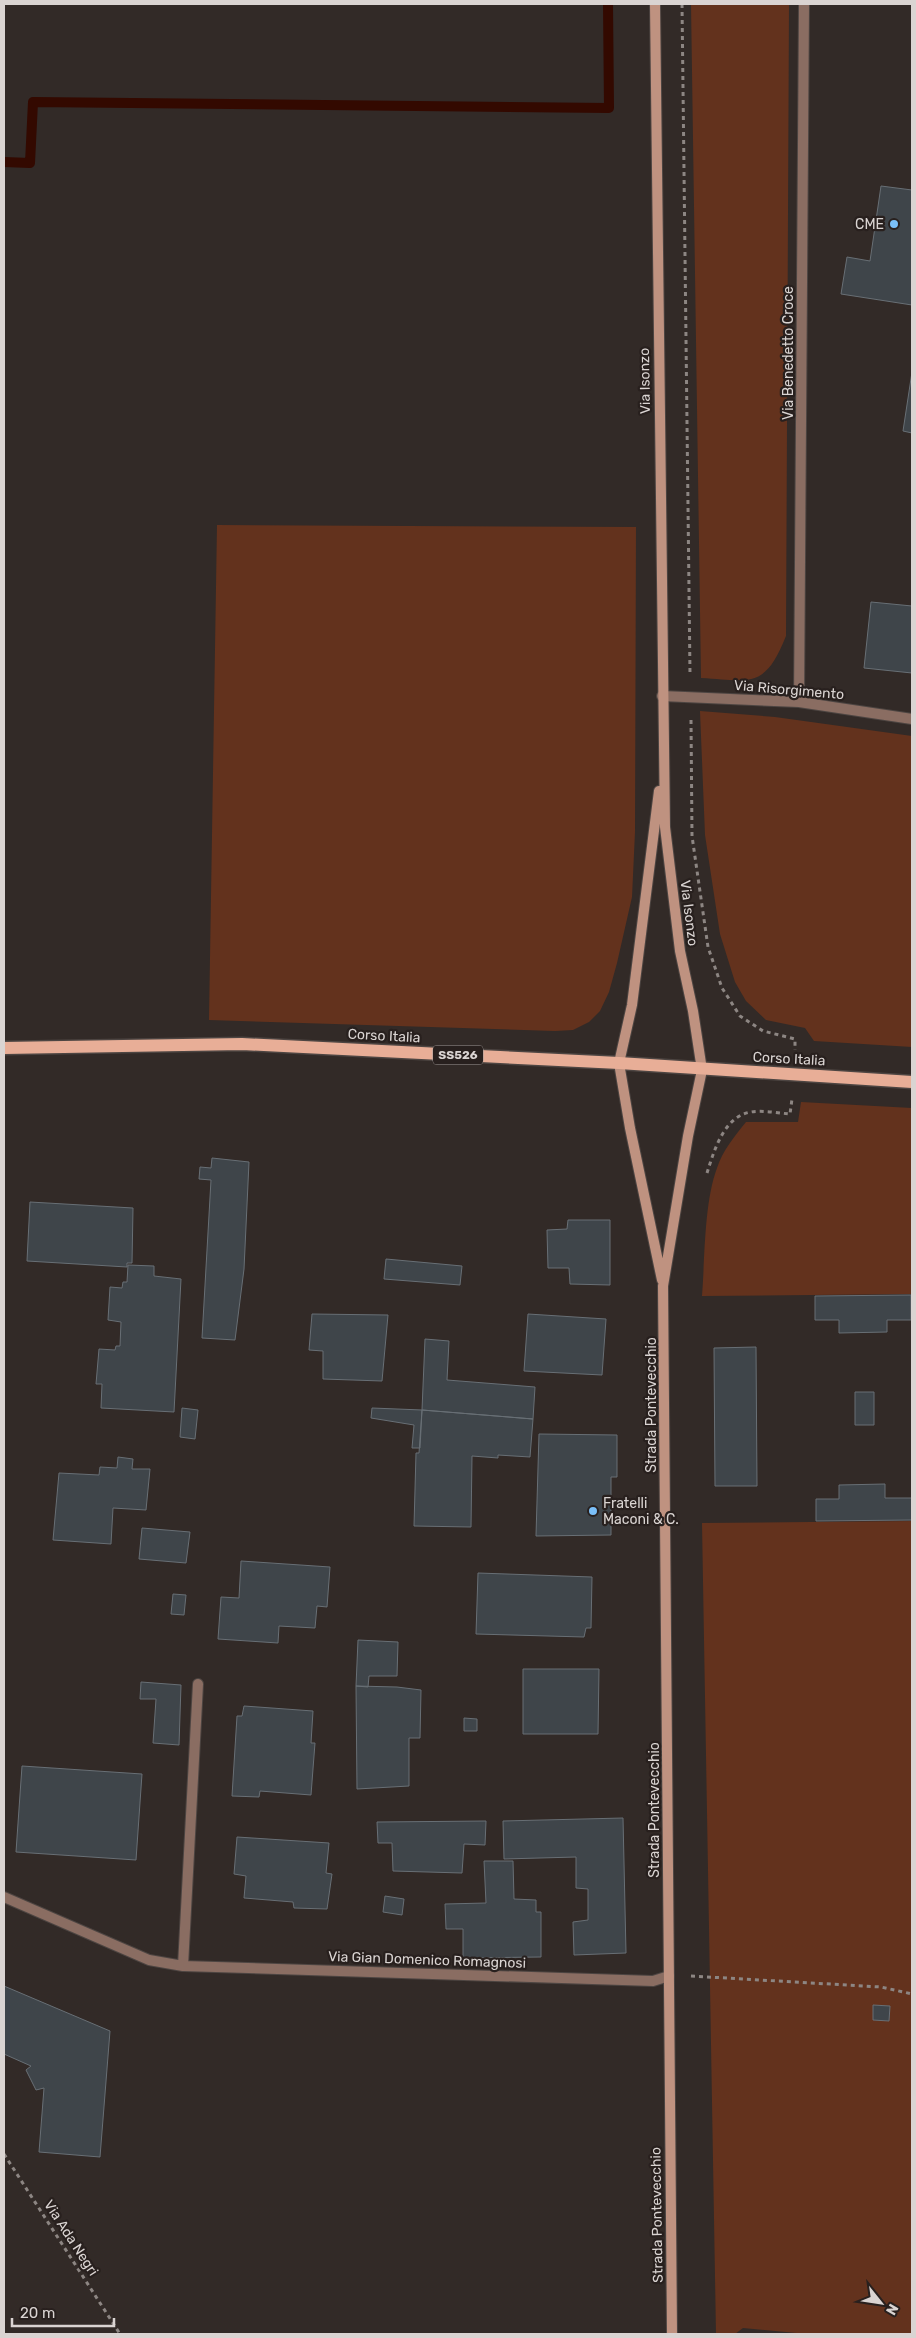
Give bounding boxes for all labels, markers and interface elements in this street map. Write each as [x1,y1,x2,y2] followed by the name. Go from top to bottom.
[855,216,884,233] place label: CME
[888,218,900,230] marker: CME
[780,286,797,420] street label: Via Benedetto Croce
[636,348,654,414] street label: Via Isonzo
[733,677,845,703] street label: Via Risorgimento
[677,879,701,947] street label: Via Isonzo
[347,1026,421,1046] street label: Corso Italia
[433,1046,483,1064] road number: SS526
[752,1049,826,1069] street label: Corso Italia
[643,1337,660,1473] street label: Strada Pontevecchio
[603,1495,679,1528] place label: Fratelli Maconi & C.
[587,1505,599,1517] marker: Fratelli Maconi & C.
[646,1742,663,1878] street label: Strada Pontevecchio
[328,1948,526,1972] street label: Via Gian Domenico Romagnosi
[647,2147,667,2283] street label: Strada Pontevecchio
[40,2197,102,2279] street label: Via Ada Negri
[856,2278,906,2328] north arrow
[12,2296,115,2328] scale bar
[882,2301,902,2318] text: N
[20,2304,55,2322] text: 20 m

